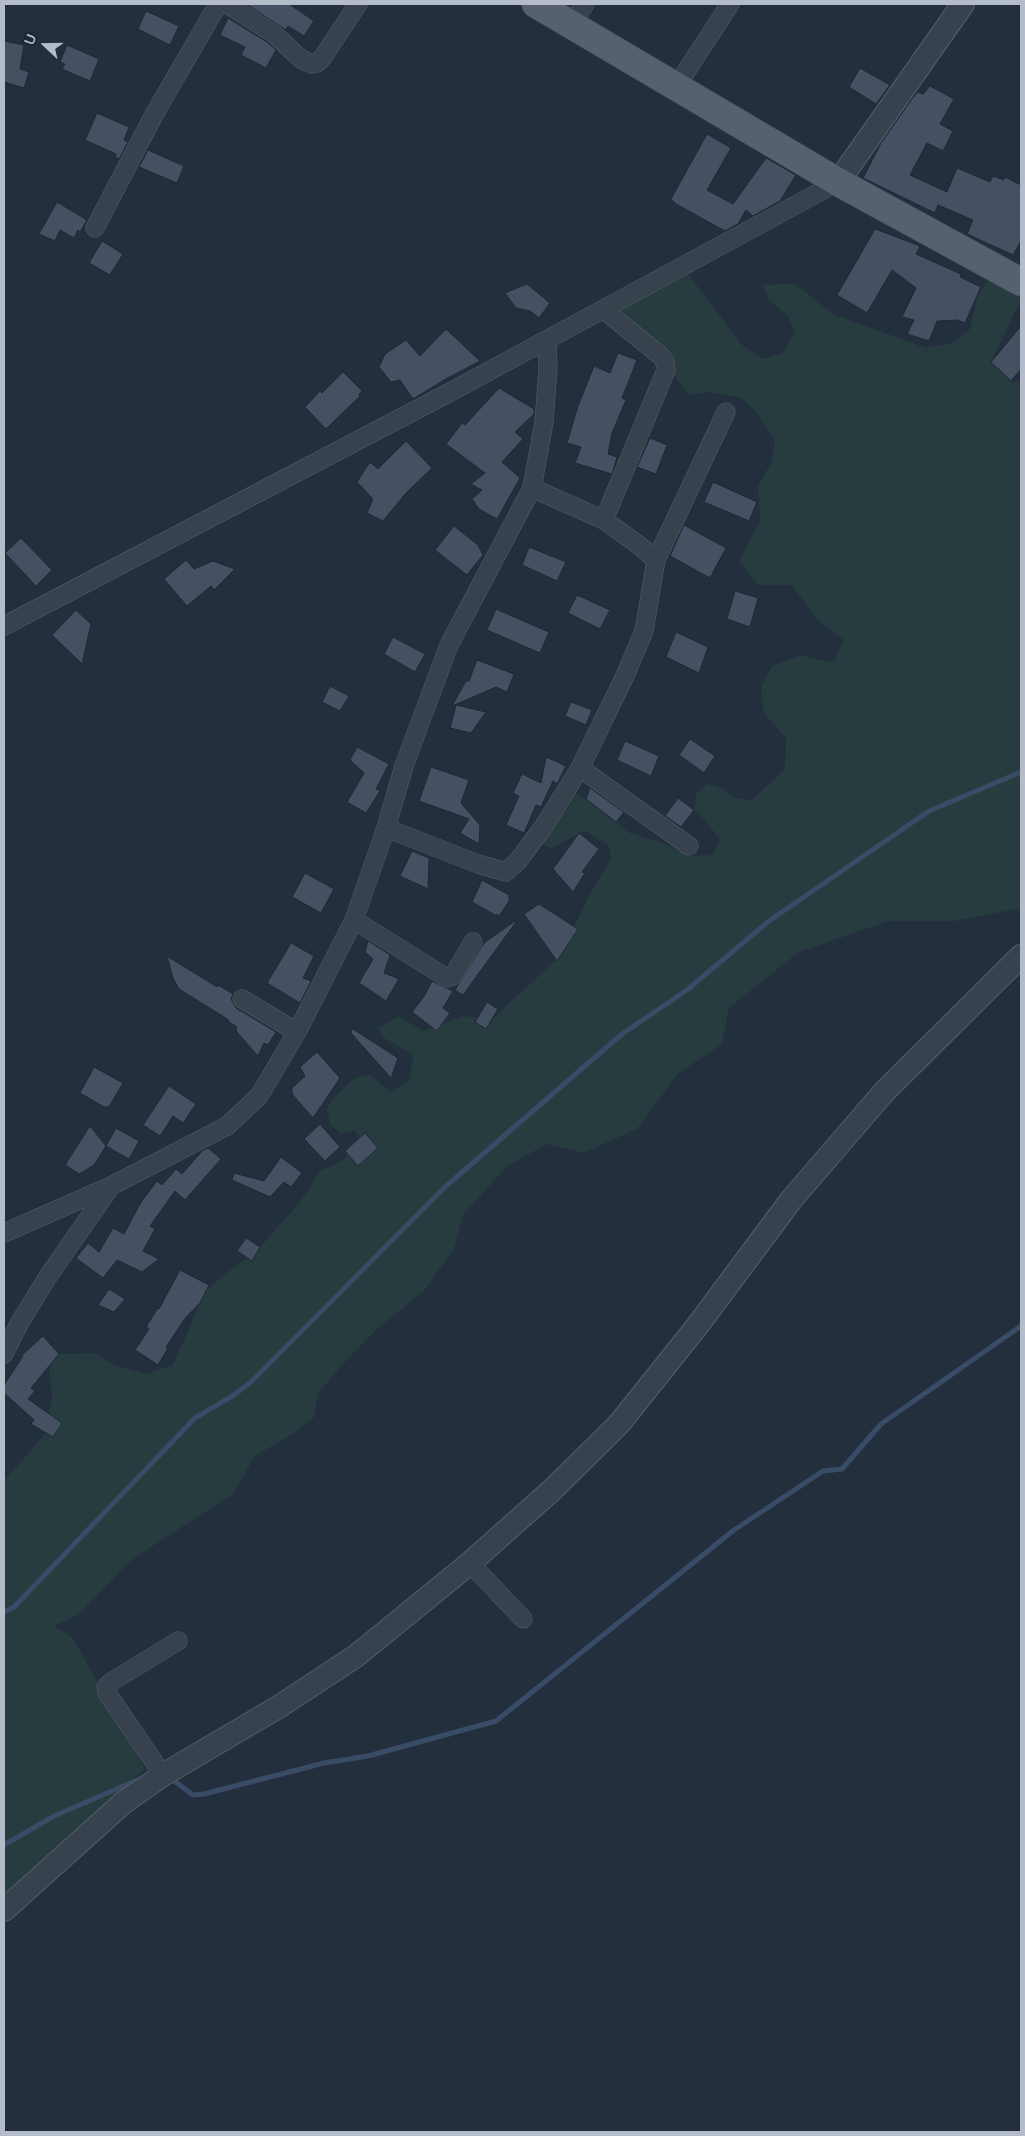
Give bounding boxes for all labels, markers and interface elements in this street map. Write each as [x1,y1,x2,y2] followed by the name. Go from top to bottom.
[20,20,70,70] north arrow
[20,31,41,48] text: U

